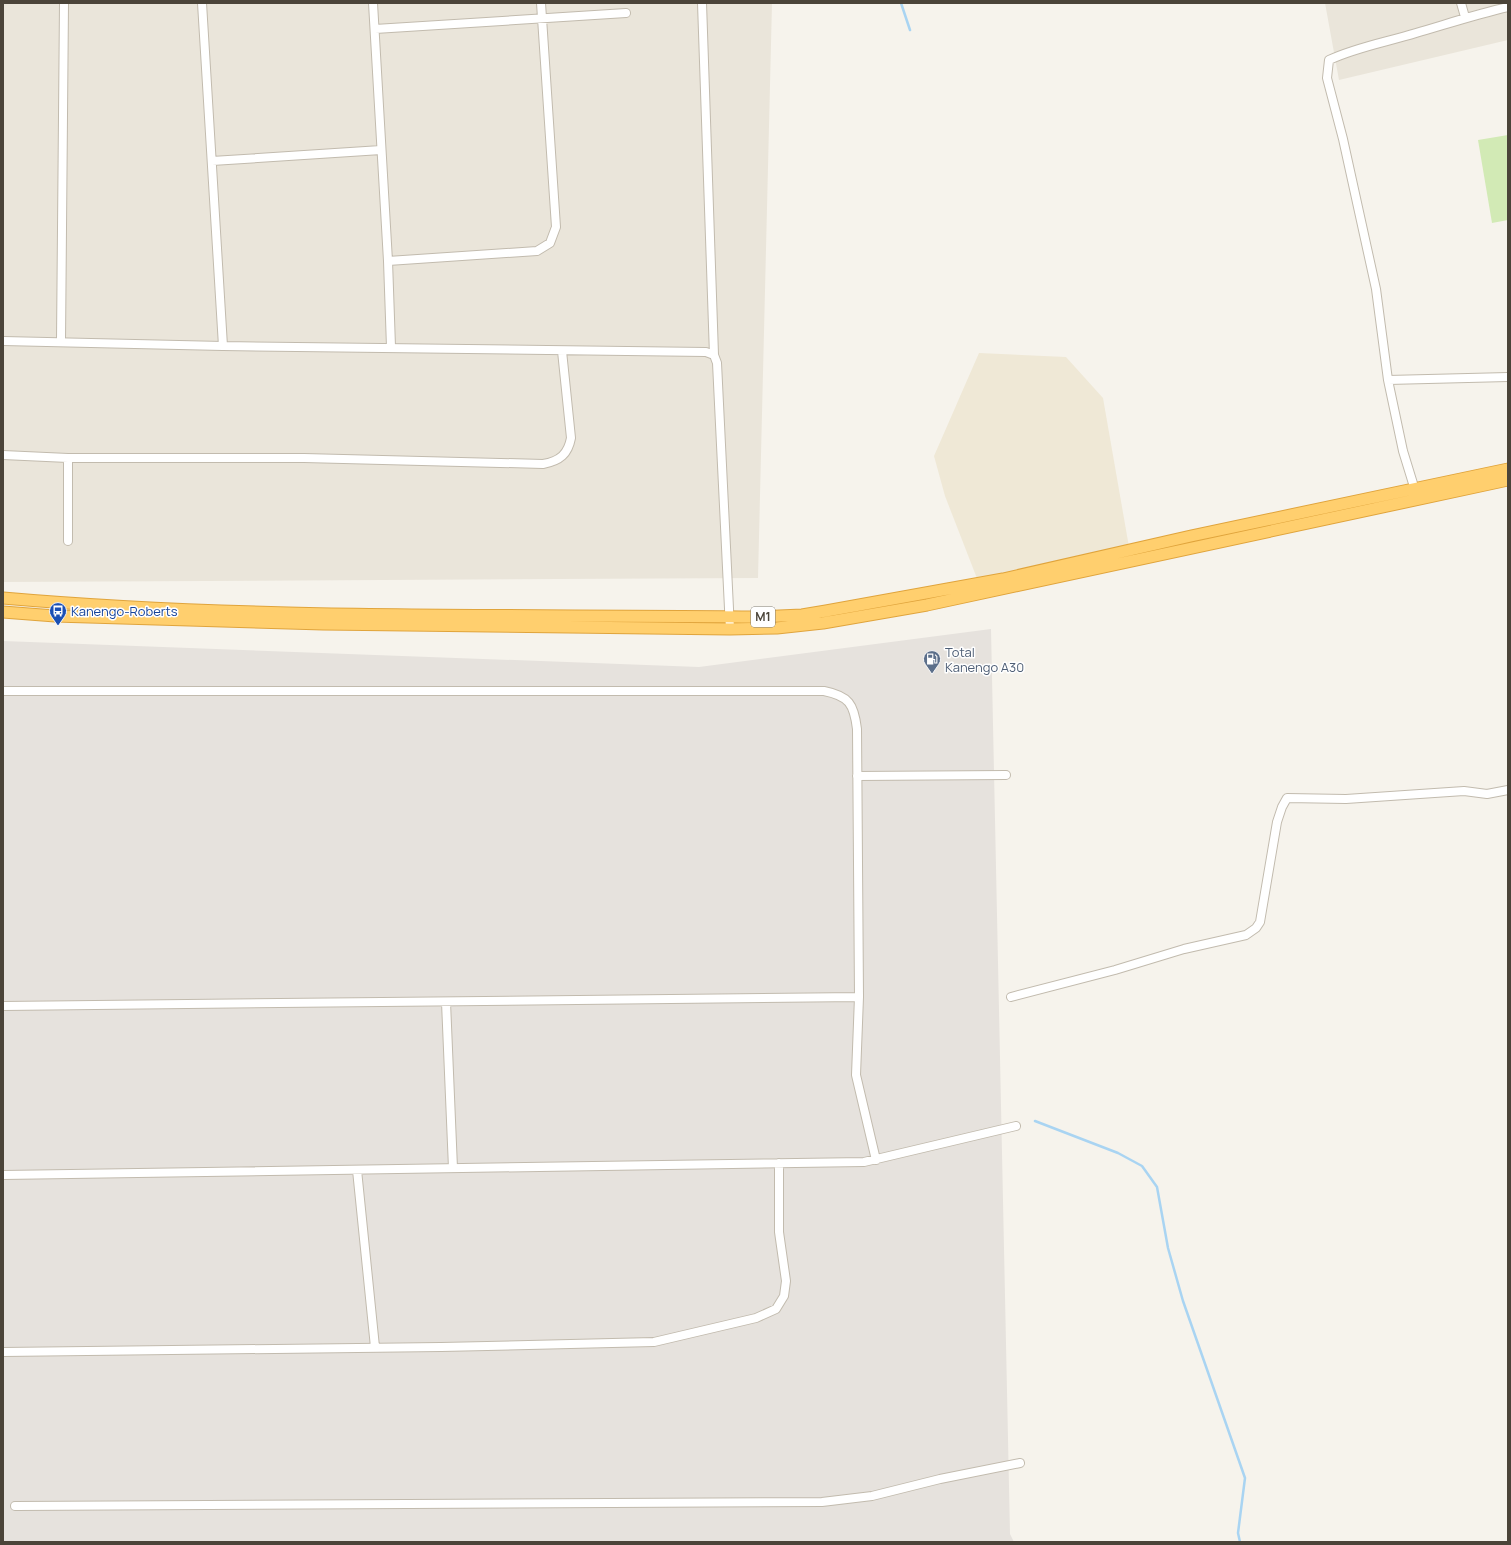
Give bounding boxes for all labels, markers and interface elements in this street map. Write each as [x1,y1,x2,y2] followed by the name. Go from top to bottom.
[48,601,68,626] bus stop icon: Kanengo-Roberts
[71,602,178,620] place label: Kanengo-Roberts
[751,607,775,627] road number: M1
[945,643,1024,676] place label: Total Kanengo A30
[922,649,942,674] fuel station icon: Total Kanengo A30

